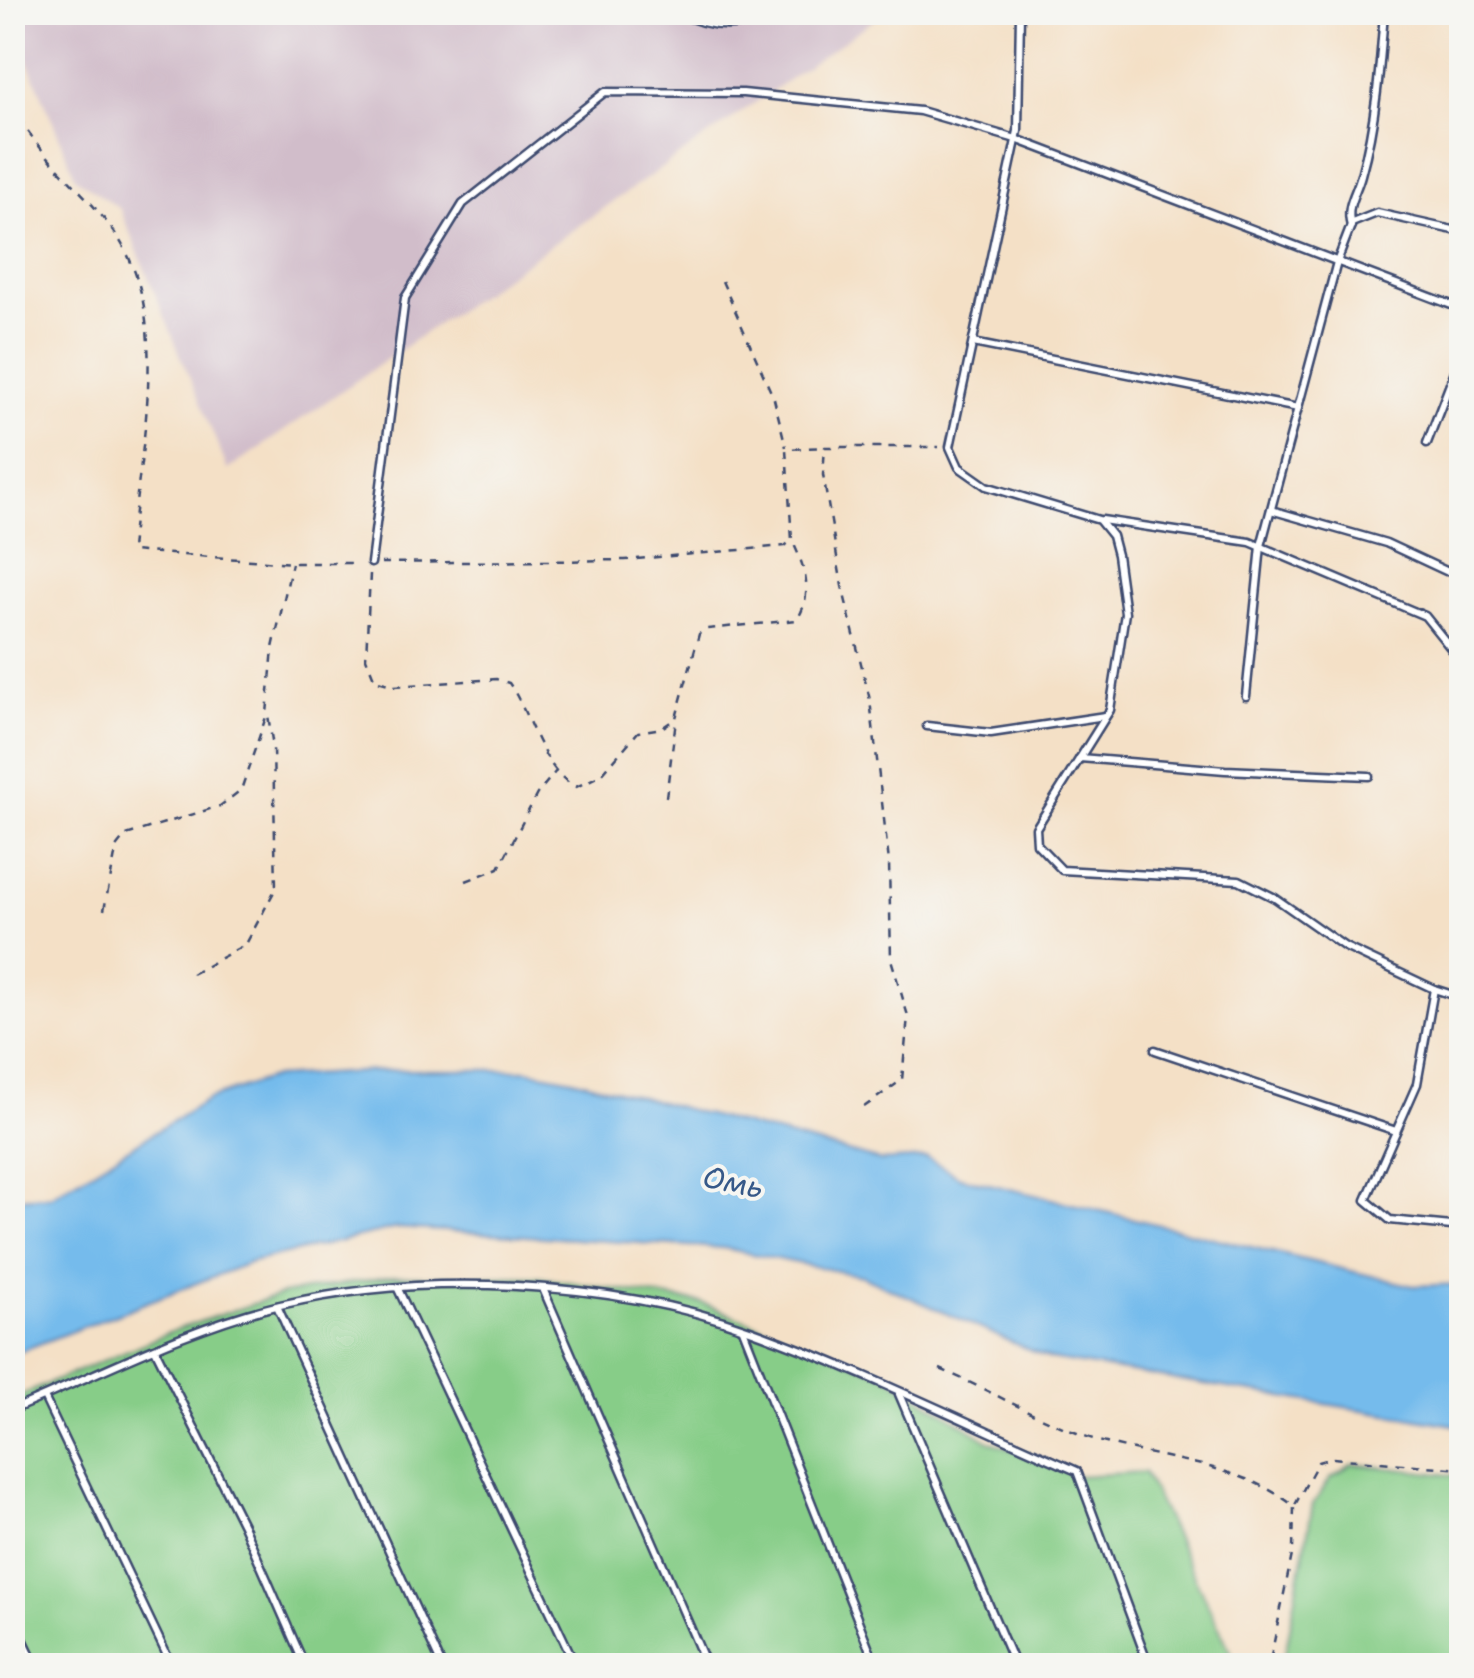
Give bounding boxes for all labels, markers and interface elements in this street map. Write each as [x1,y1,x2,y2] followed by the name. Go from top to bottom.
[699,1156,767,1208] water label: Омь

